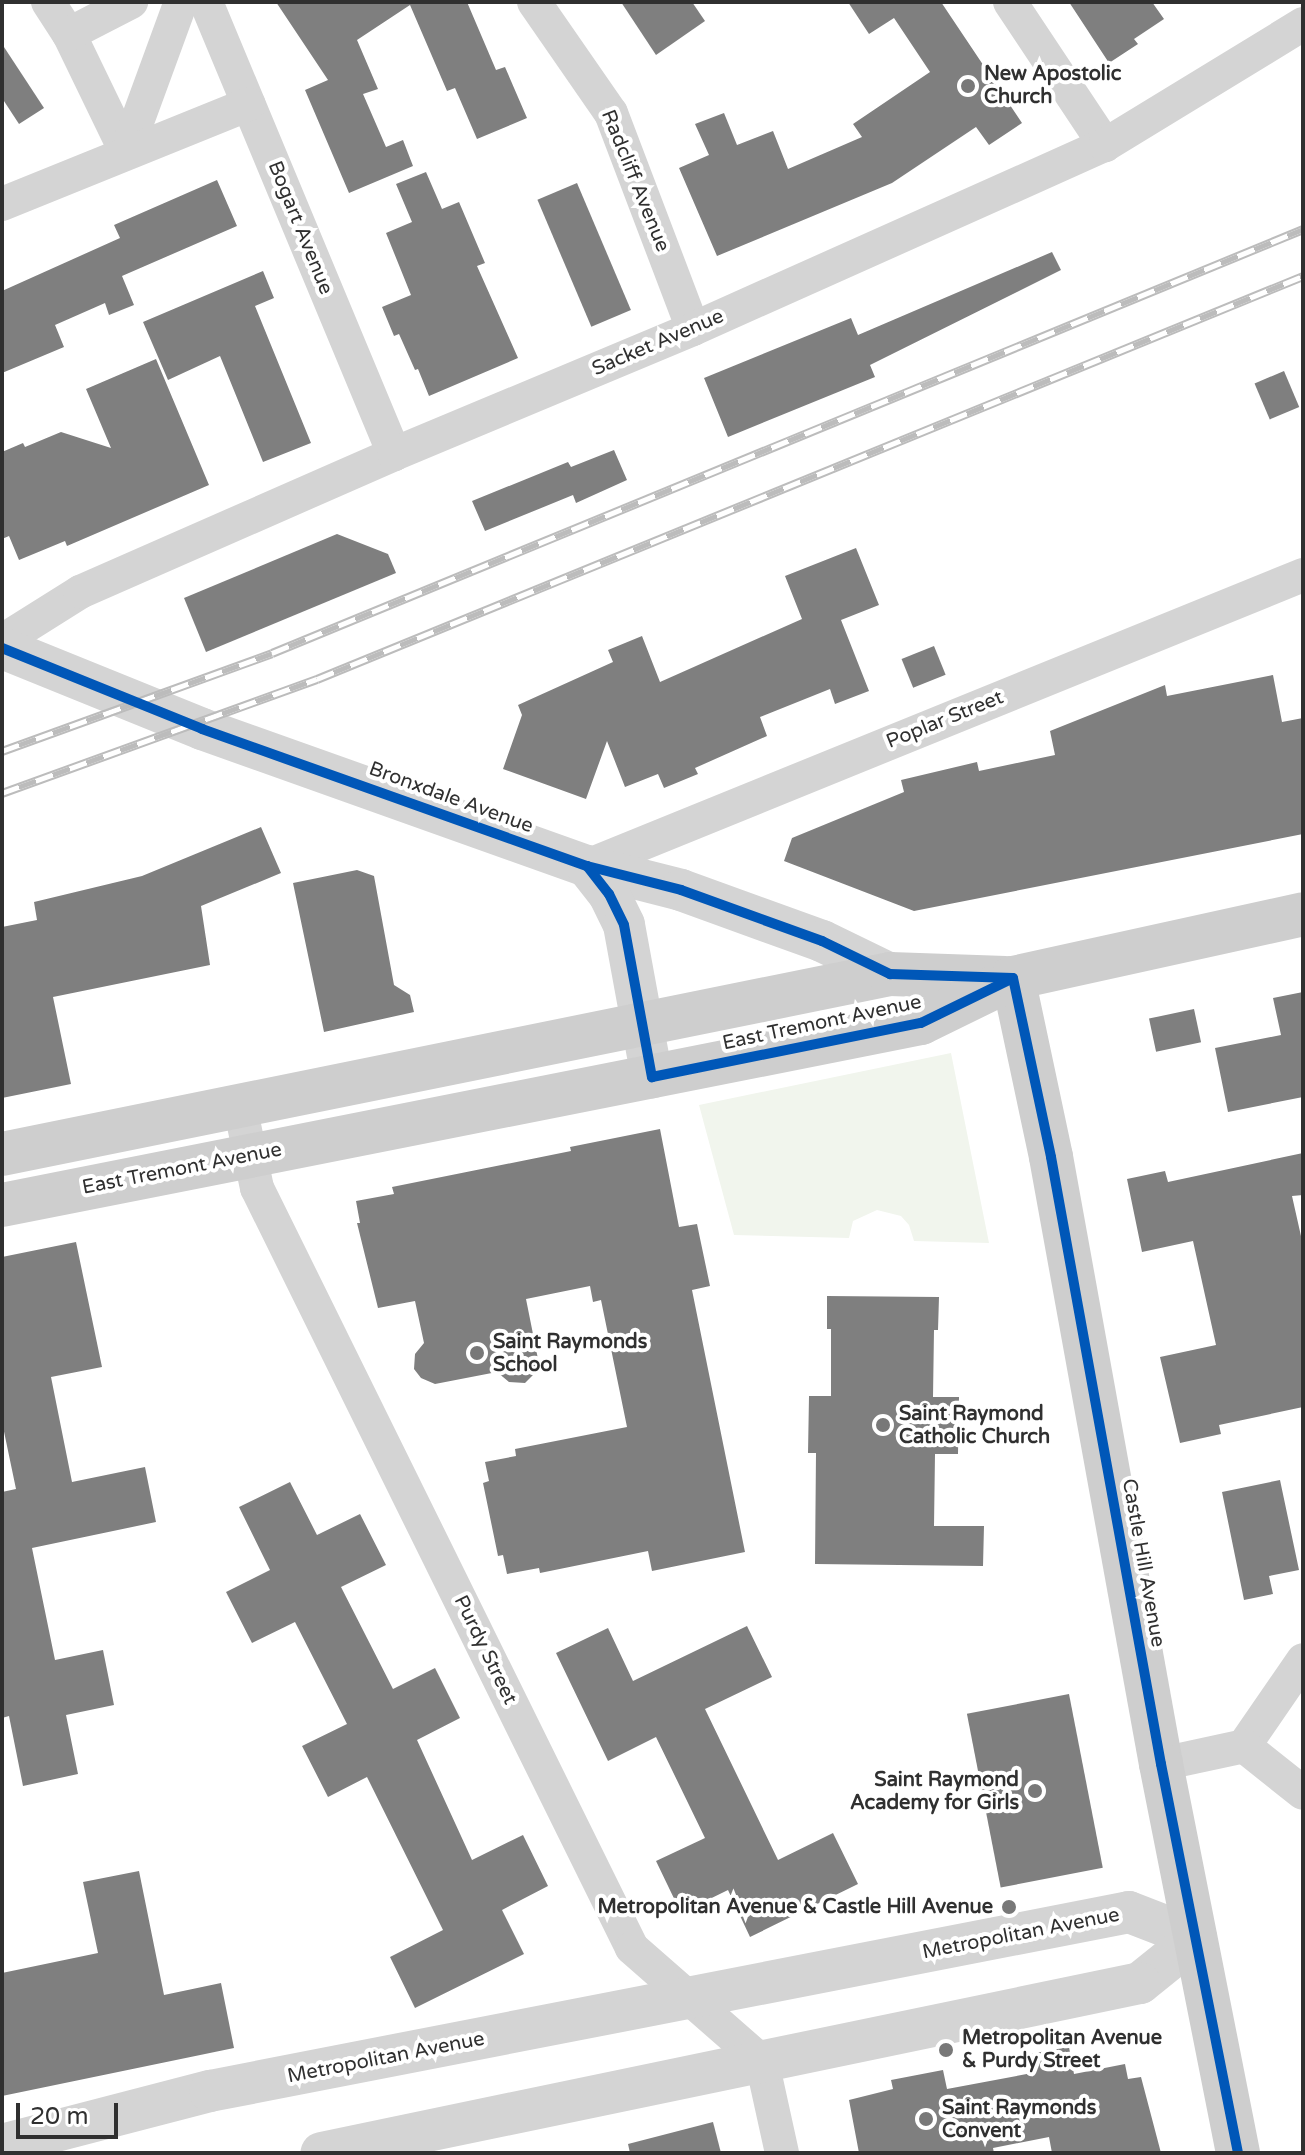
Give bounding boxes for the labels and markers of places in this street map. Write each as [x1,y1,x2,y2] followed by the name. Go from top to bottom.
[984,62,1121,109] place label: New Apostolic Church
[959,77,977,95] marker: New Apostolic Church
[493,1330,647,1377] place label: Saint Raymonds School
[468,1344,486,1362] marker: Saint Raymonds School
[899,1402,1050,1449] place label: Saint Raymond Catholic Church
[874,1416,892,1434] marker: Saint Raymond Catholic Church
[850,1768,1019,1815] place label: Saint Raymond Academy for Girls
[1026,1782,1044,1800] marker: Saint Raymond Academy for Girls
[597,1895,993,1919] place label: Metropolitan Avenue & Castle Hill Avenue
[1000,1898,1018,1916] marker: Metropolitan Avenue & Castle Hill Avenue
[962,2026,1162,2073] place label: Metropolitan Avenue & Purdy Street
[937,2041,955,2059] marker: Metropolitan Avenue & Purdy Street
[942,2096,1096,2143] place label: Saint Raymonds Convent
[917,2110,935,2128] marker: Saint Raymonds Convent

